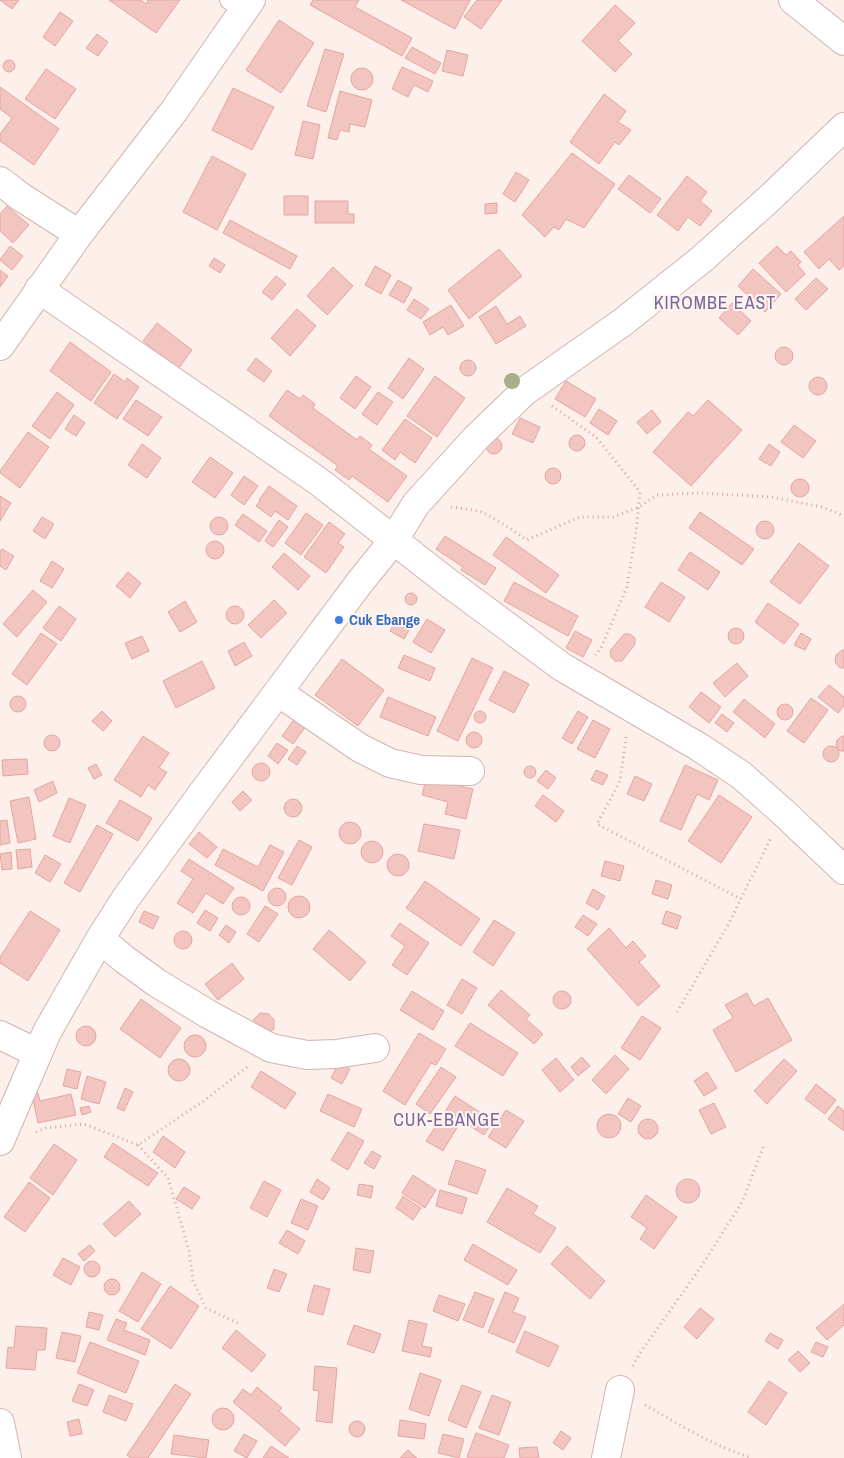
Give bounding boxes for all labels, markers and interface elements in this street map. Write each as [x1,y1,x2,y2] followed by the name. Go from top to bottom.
[654,290,776,315] district label: KIROMBE EAST
[349,609,420,630] place label: Cuk Ebange
[333,614,345,626] marker: Cuk Ebange
[393,1107,501,1132] district label: CUK-EBANGE

